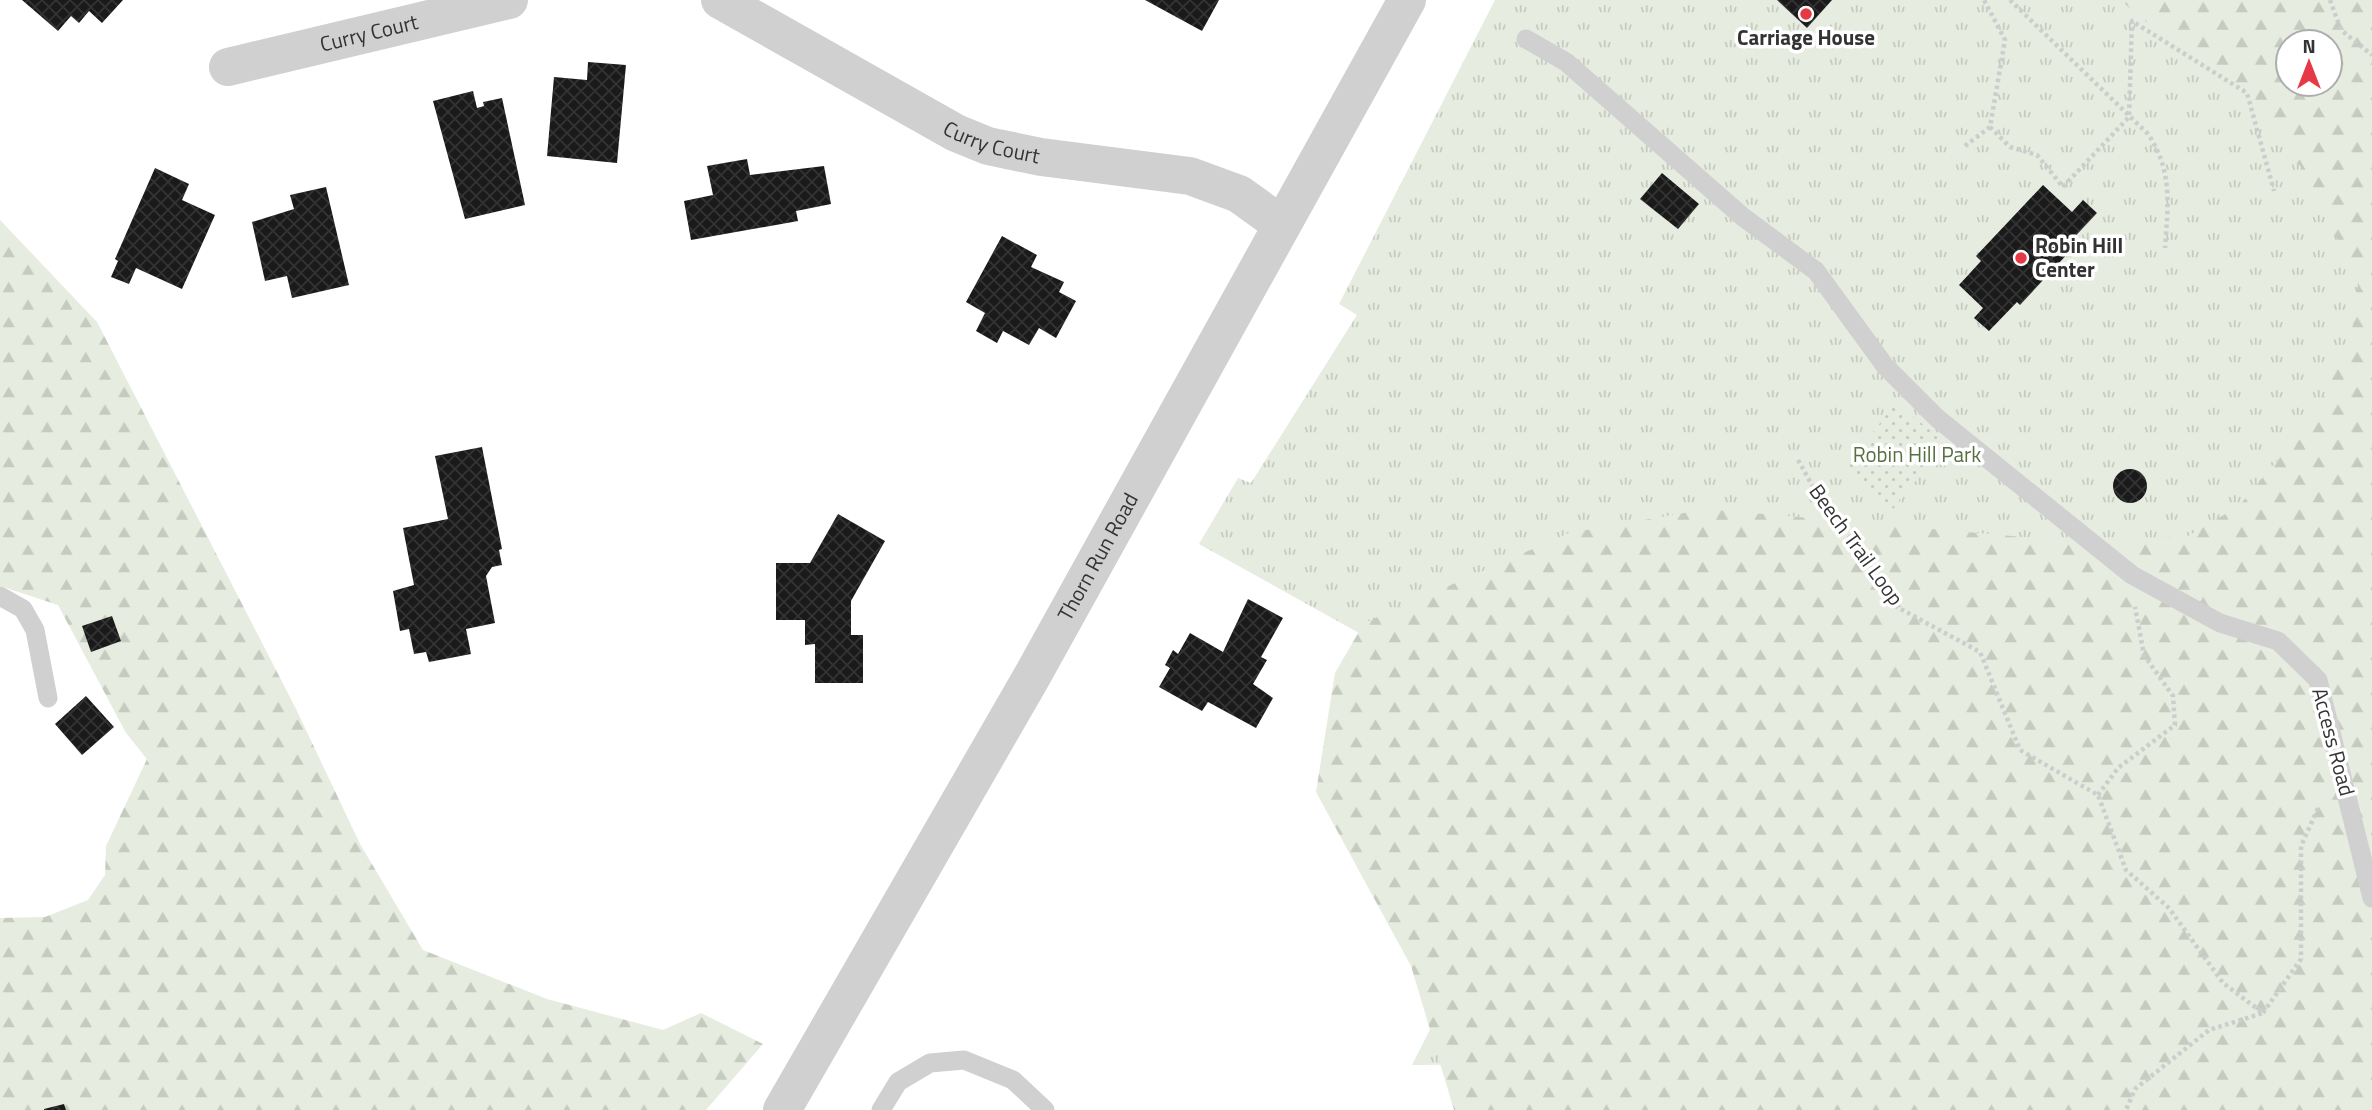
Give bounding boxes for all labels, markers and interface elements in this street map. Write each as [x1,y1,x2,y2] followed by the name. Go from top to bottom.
[317,5,422,60] street label: Curry Court
[1798,6,1814,22] marker: Carriage House
[1737,21,1875,53] place label: Carriage House
[2274,28,2344,98] north arrow
[2302,31,2316,60] text: N
[937,112,1043,171] street label: Curry Court
[2035,229,2123,285] place label: Robin Hill Center
[2013,250,2029,266] marker: Robin Hill Center
[1853,438,1981,470] park label: Robin Hill Park
[1802,477,1912,612] street label: Beech Trail Loop
[1049,487,1146,626] street label: Thorn Run Road
[2304,684,2364,799] street label: Access Road

